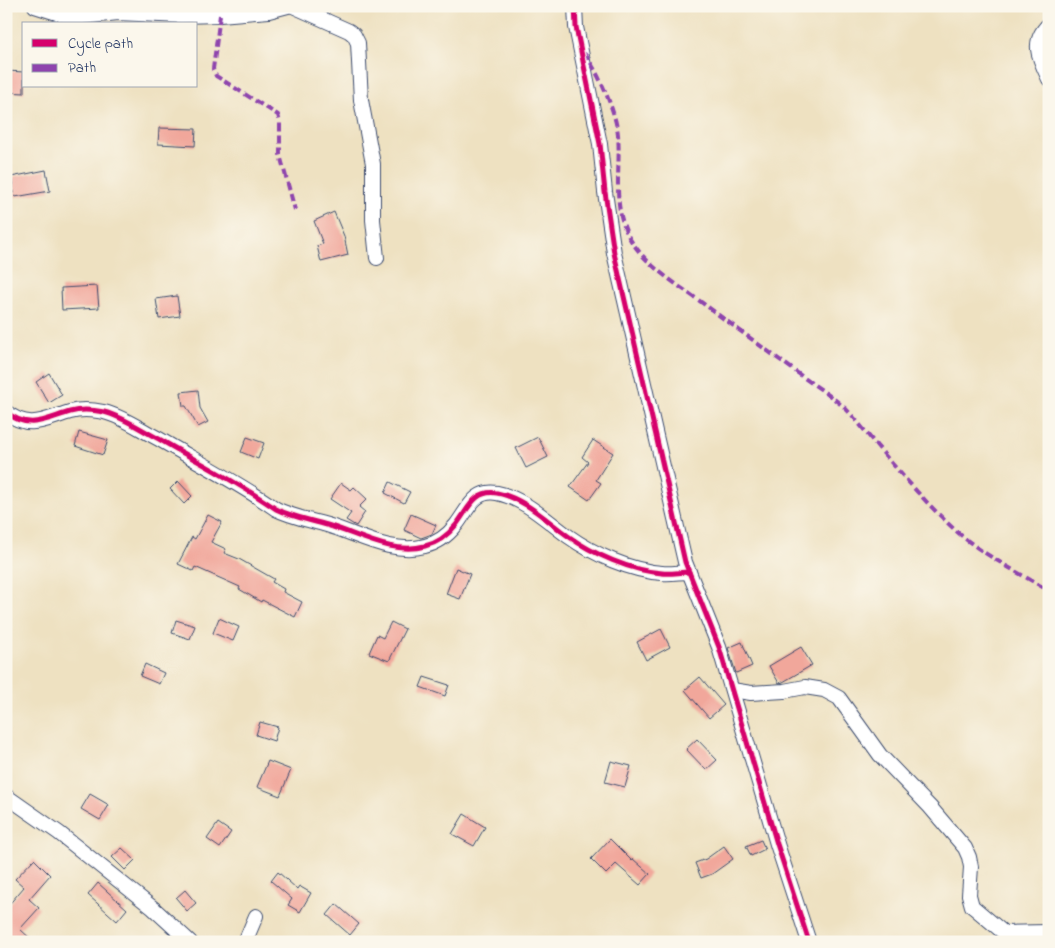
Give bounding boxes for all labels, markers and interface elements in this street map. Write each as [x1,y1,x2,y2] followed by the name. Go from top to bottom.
[22,22,198,88] legend
[68,33,133,56] text: Cycle path
[68,57,96,79] text: Path

